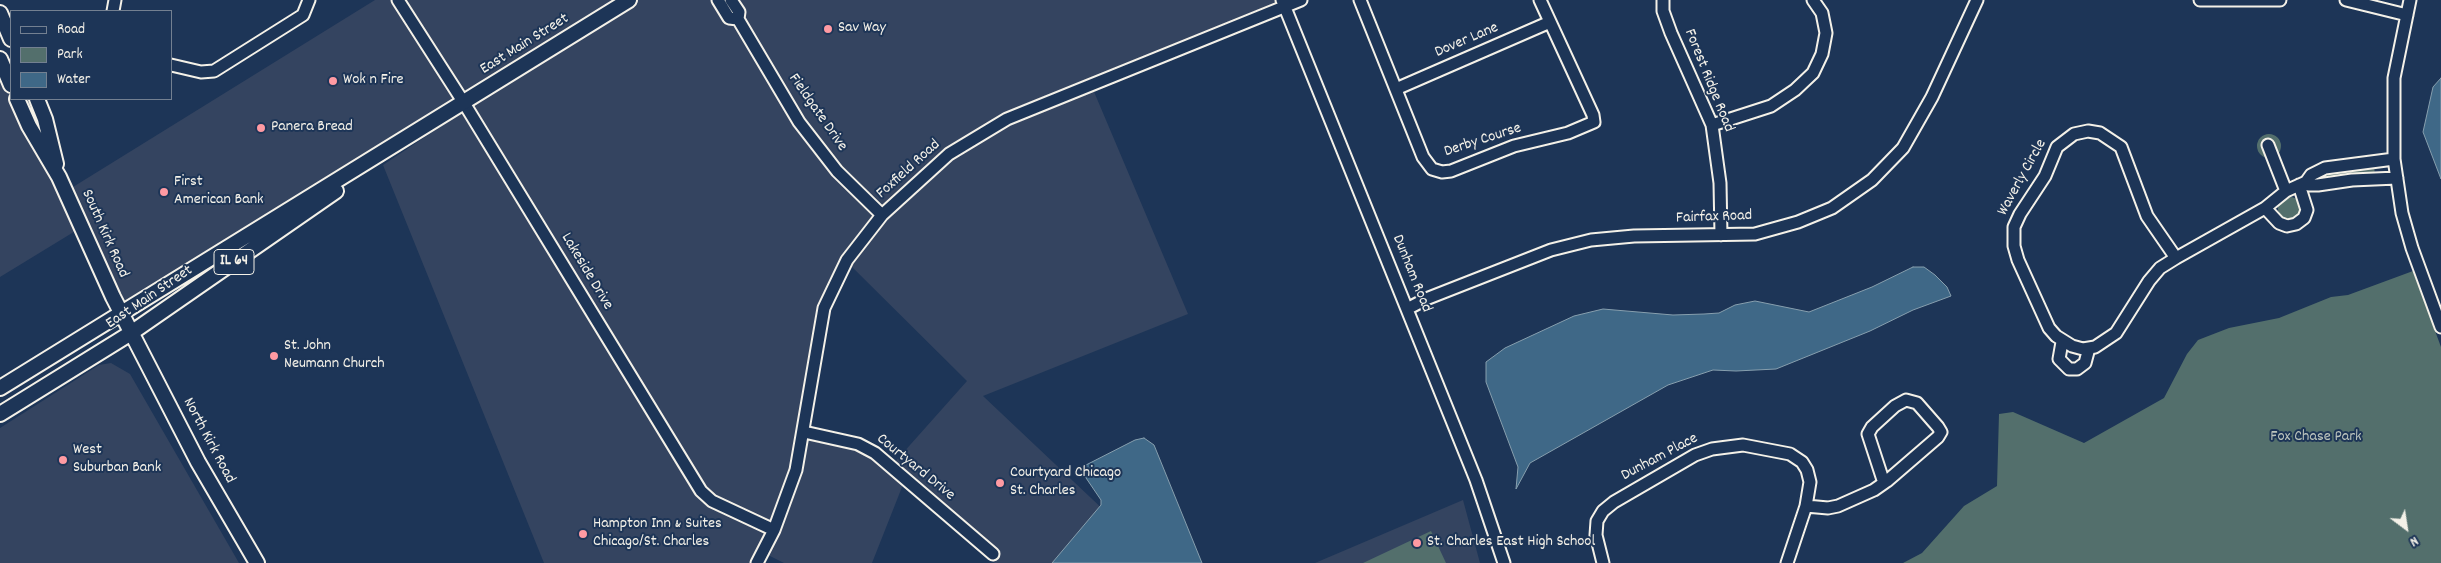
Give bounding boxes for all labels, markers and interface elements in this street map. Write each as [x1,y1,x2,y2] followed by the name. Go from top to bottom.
[10,10,172,100] legend
[477,10,573,80] street label: East Main Street
[57,19,85,41] text: Road
[838,19,886,39] place label: Sav Way
[1432,19,1502,63] street label: Dover Lane
[822,23,834,35] marker: Sav Way
[1679,27,1737,135] street label: Forest Ridge Road
[57,44,83,66] text: Park
[57,69,90,91] text: Water
[783,70,851,156] street label: Fieldgate Drive
[343,71,404,91] place label: Wok n Fire
[327,75,339,87] marker: Wok n Fire
[271,118,353,138] place label: Panera Bread
[1442,120,1524,162] street label: Derby Course
[255,122,267,134] marker: Panera Bread
[873,136,945,204] street label: Foxfield Road
[1994,136,2052,220] street label: Waverly Circle
[174,173,264,211] place label: First American Bank
[158,186,170,198] marker: First American Bank
[76,187,132,281] street label: South Kirk Road
[1676,207,1752,229] street label: Fairfax Road
[556,230,616,314] street label: Lakeside Drive
[1387,232,1435,316] street label: Dunham Road
[214,250,254,274] road number: IL 64
[103,262,197,334] street label: East Main Street
[284,337,385,375] place label: St. John Neumann Church
[268,350,280,362] marker: St. John Neumann Church
[177,395,239,487] street label: North Kirk Road
[2270,428,2362,448] park label: Fox Chase Park
[872,430,958,506] street label: Courtyard Drive
[1618,430,1702,486] street label: Dunham Place
[73,441,161,479] place label: West Suburban Bank
[57,454,69,466] marker: West Suburban Bank
[1010,464,1121,502] place label: Courtyard Chicago St. Charles
[994,477,1006,489] marker: Courtyard Chicago St. Charles
[2381,503,2431,553] north arrow
[593,515,722,553] place label: Hampton Inn & Suites Chicago/St. Charles
[577,528,589,540] marker: Hampton Inn & Suites Chicago/St. Charles
[2406,530,2422,551] text: N
[1427,533,1595,553] place label: St. Charles East High School
[1411,537,1423,549] marker: St. Charles East High School

